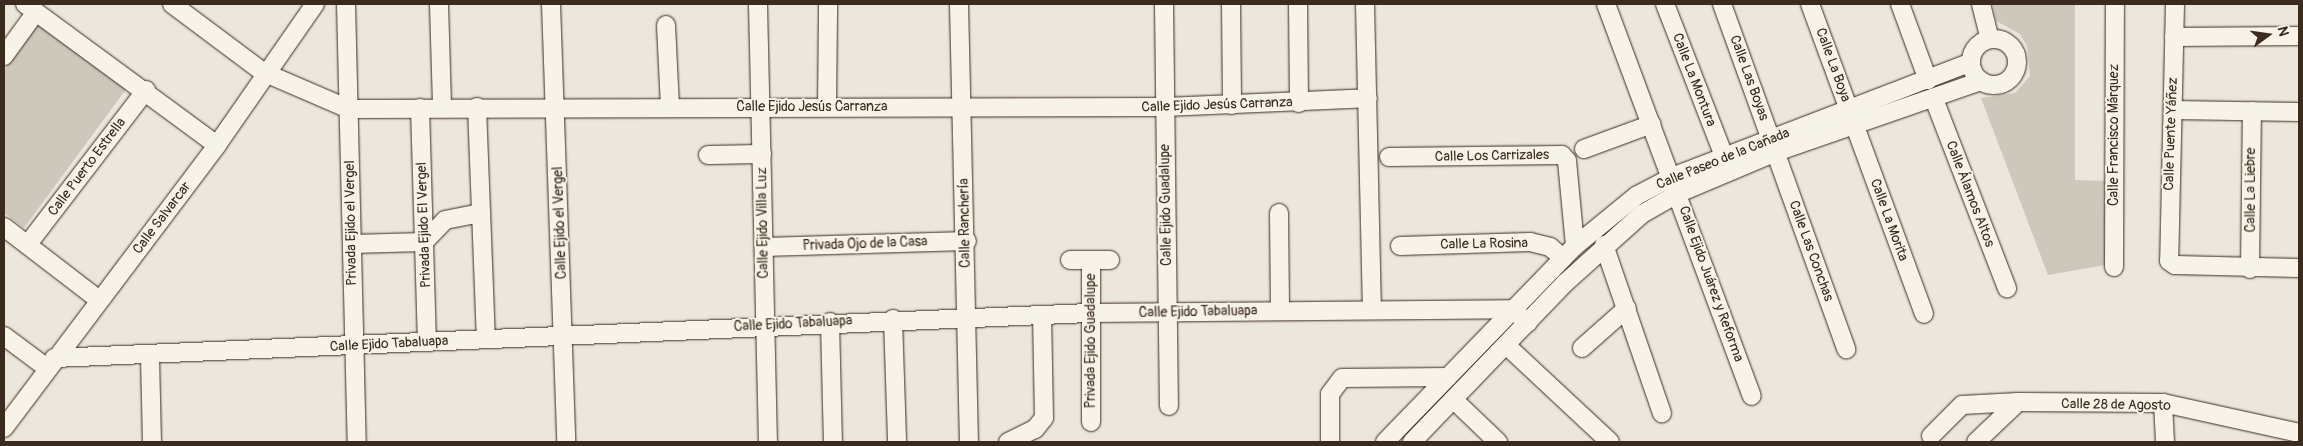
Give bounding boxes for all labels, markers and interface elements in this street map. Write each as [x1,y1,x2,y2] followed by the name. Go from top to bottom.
[2243,10,2293,60] north arrow
[2274,25,2292,38] text: N
[1812,26,1854,104] street label: Calle La Boya
[1668,31,1720,129] street label: Calle La Montura
[1726,33,1772,123] street label: Calle Las Boyas
[2106,64,2122,206] street label: Calle Francisco Márquez
[2161,77,2181,191] street label: Calle Puente Yáñez
[1141,94,1293,116] street label: Calle Ejido Jesús Carranza
[736,99,888,115] street label: Calle Ejido Jesús Carranza
[45,115,129,219] street label: Calle Puerto Estrella
[1654,125,1792,193] street label: Calle Paseo de la Cañada
[1942,139,1998,249] street label: Calle Álamos Altos
[1157,144,1175,266] street label: Calle Ejido Guadalupe
[1435,147,1549,165] street label: Calle Los Carrizales
[2243,148,2259,232] street label: Calle La Liebre
[342,160,360,286] street label: Privada Ejido el Vergel
[413,162,435,288] street label: Privada Ejido El Vergel
[550,166,570,280] street label: Calle Ejido el Vergel
[754,167,772,279] street label: Calle Ejido Villa Luz
[1866,177,1912,263] street label: Calle La Morita
[956,178,974,268] street label: Calle Ranchería
[129,179,195,257] street label: Calle Salvarcar
[1785,198,1837,304] street label: Calle Las Conchas
[1675,204,1747,364] street label: Calle Ejido Juárez y Reforma
[802,233,928,255] street label: Privada Ojo de la Casa
[1440,235,1528,253] street label: Calle La Rosina
[1083,274,1099,408] street label: Privada Ejido Guadalupe
[1139,303,1257,321] street label: Calle Ejido Tabaluapa
[733,313,853,335] street label: Calle Ejido Tabaluapa
[329,333,449,355] street label: Calle Ejido Tabaluapa
[2061,396,2171,414] street label: Calle 28 de Agosto

